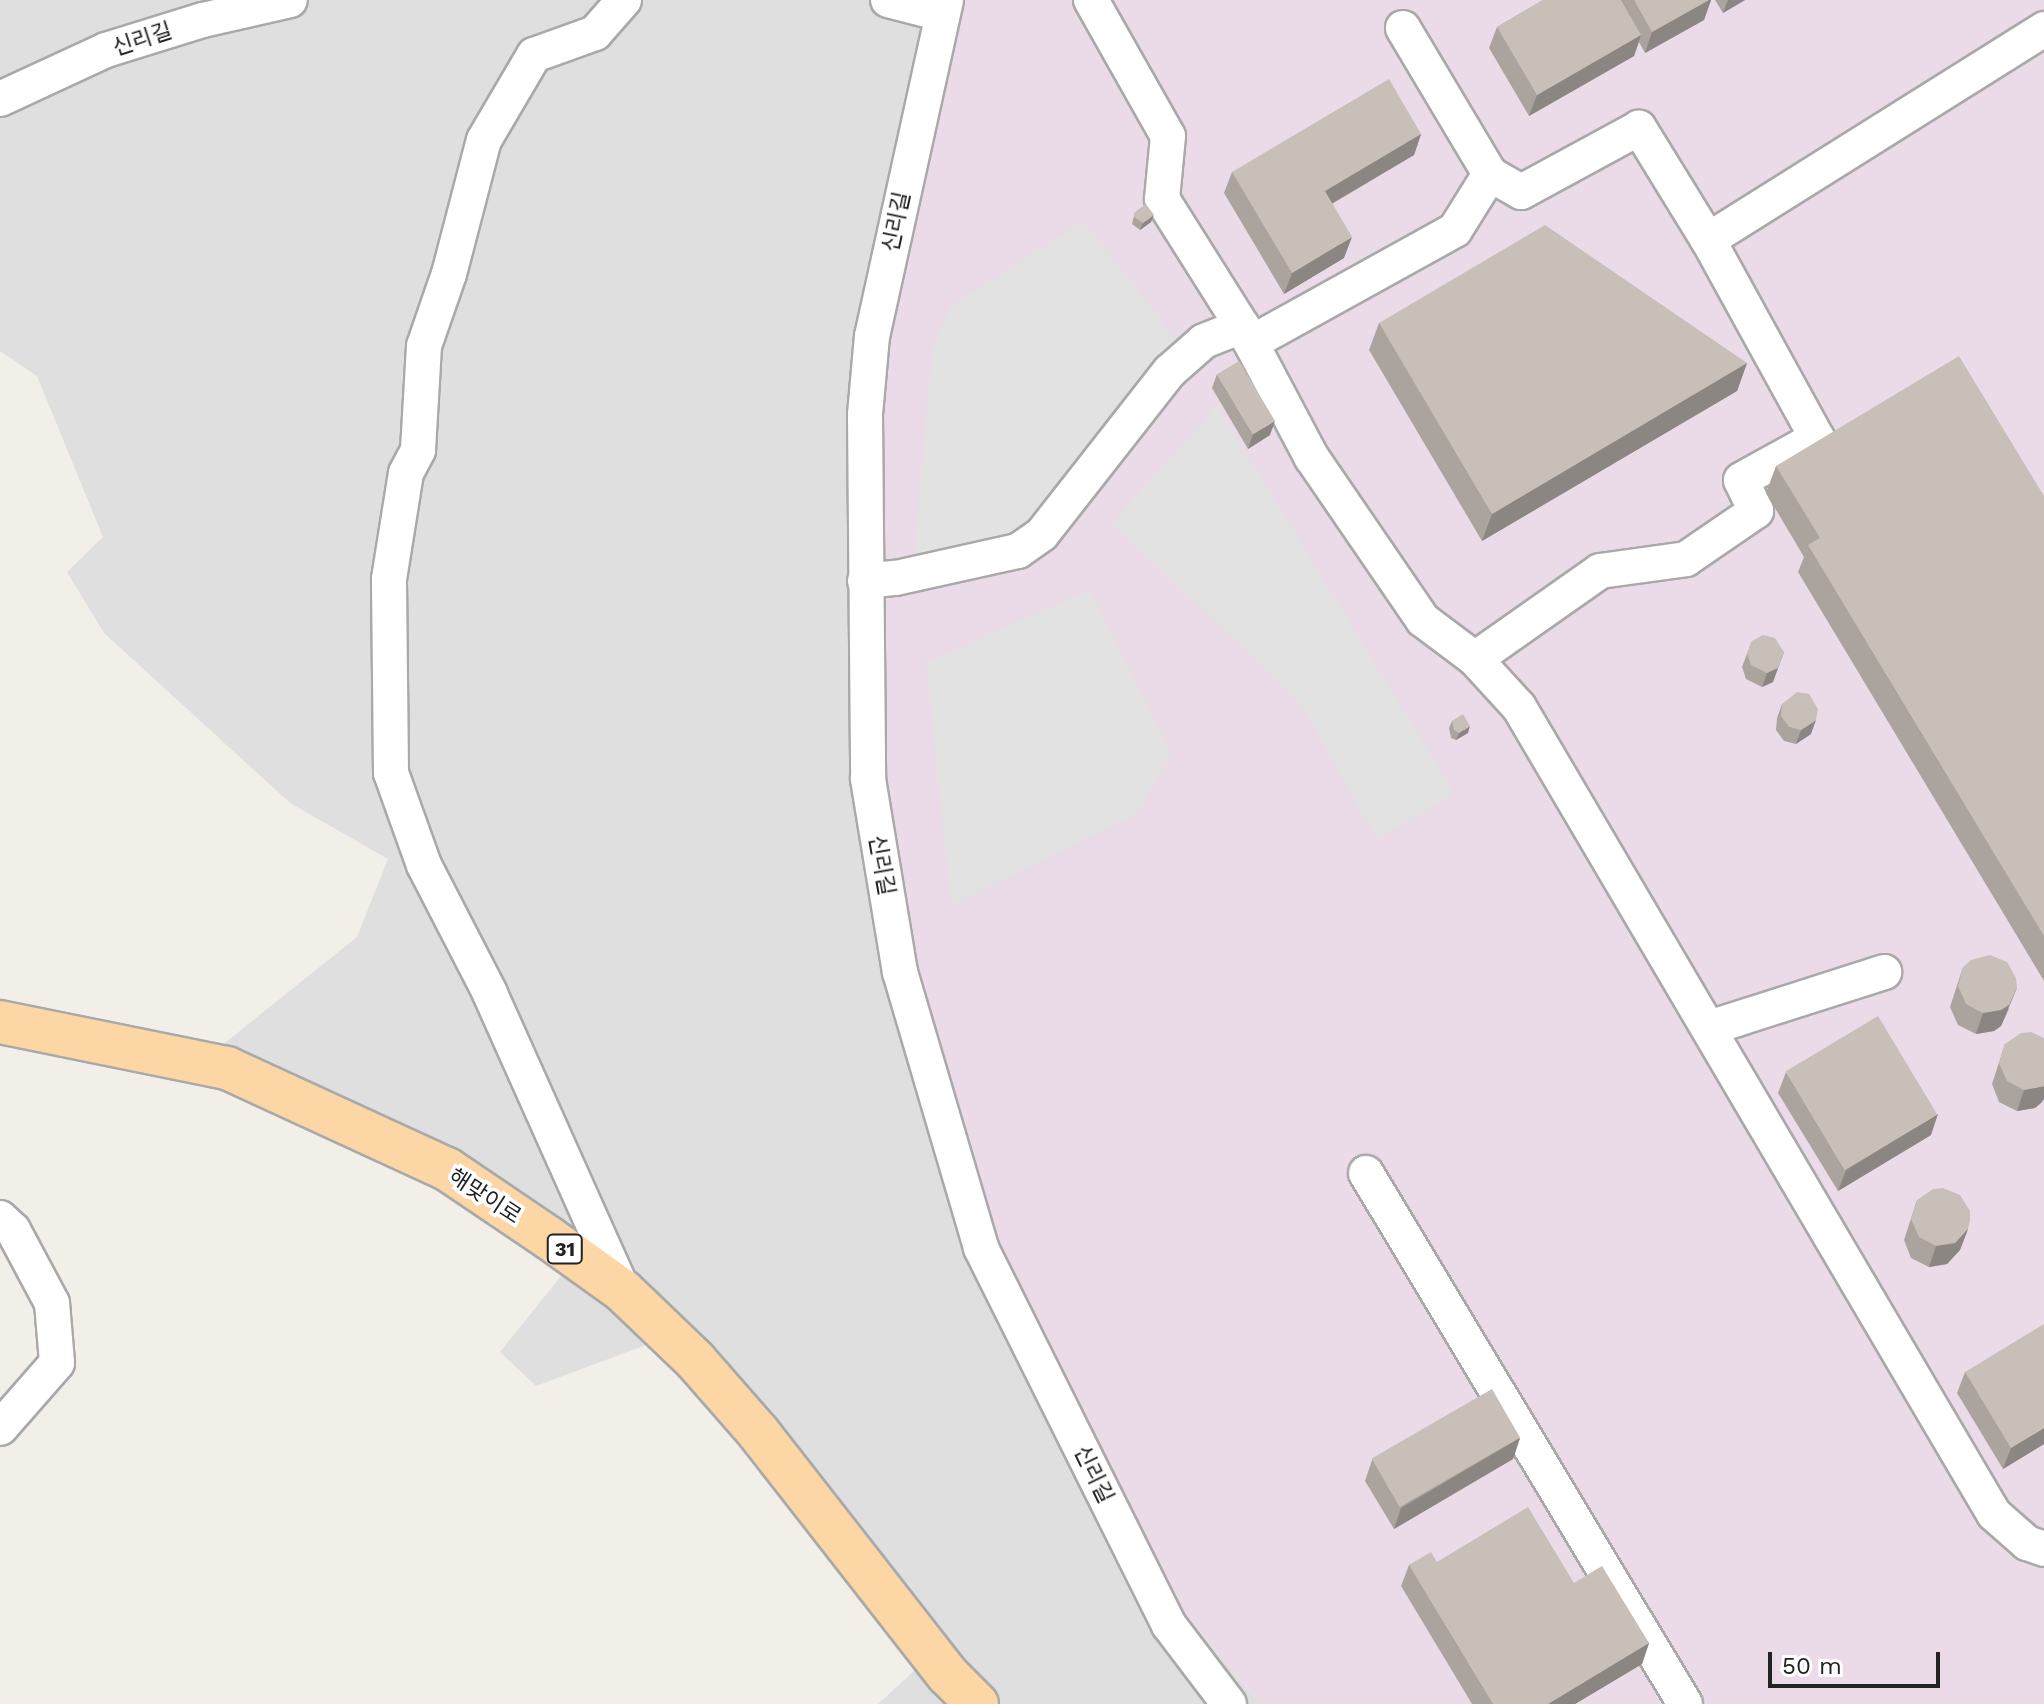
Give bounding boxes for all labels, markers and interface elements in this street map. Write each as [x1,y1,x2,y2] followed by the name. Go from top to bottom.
[109,17,175,61] street label: 신리길
[877,190,915,254] street label: 신리길
[864,833,900,897] street label: 신리길
[444,1163,526,1229] street label: 해맞이로
[545,1233,585,1265] road number: 31
[1069,1441,1119,1507] street label: 신리길
[1772,1636,1944,1686] scale bar
[1782,1652,1842,1680] text: 50 m

